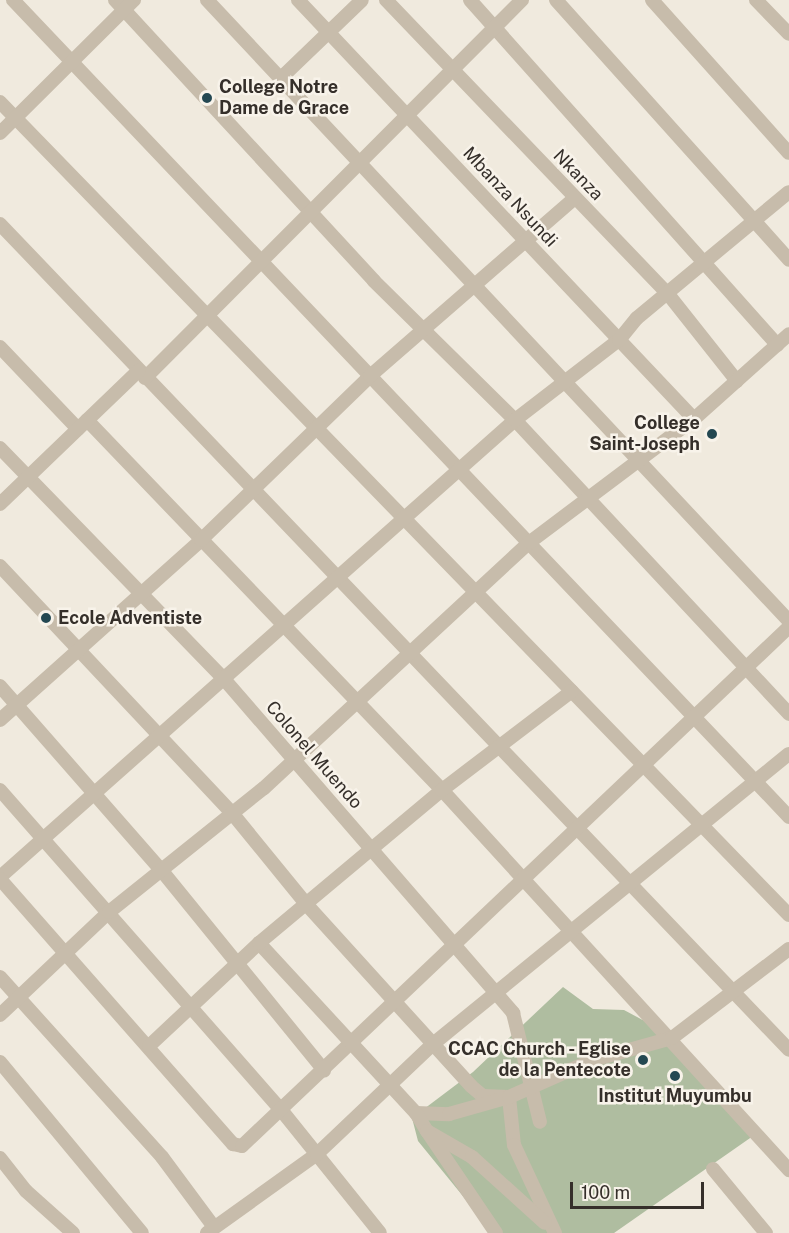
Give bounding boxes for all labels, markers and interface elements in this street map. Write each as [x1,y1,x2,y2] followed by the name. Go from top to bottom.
[219,77,349,119] place label: College Notre Dame de Grace
[200,91,214,105] marker: College Notre Dame de Grace
[458,143,562,251] street label: Mbanza Nsundi
[549,145,607,205] street label: Nkanza
[589,413,700,456] place label: College Saint-Joseph
[705,427,719,441] marker: College Saint-Joseph
[58,607,202,629] place label: Ecole Adventiste
[39,611,53,625] marker: Ecole Adventiste
[261,697,367,813] street label: Colonel Muendo
[446,1039,631,1082] place label: CCAC Church - Eglise de la Pentecote
[636,1053,650,1067] marker: CCAC Church - Eglise de la Pentecote
[668,1069,682,1083] marker: Institut Muyumbu
[598,1085,752,1107] place label: Institut Muyumbu
[573,1170,706,1208] scale bar
[581,1182,630,1203] text: 100 m

